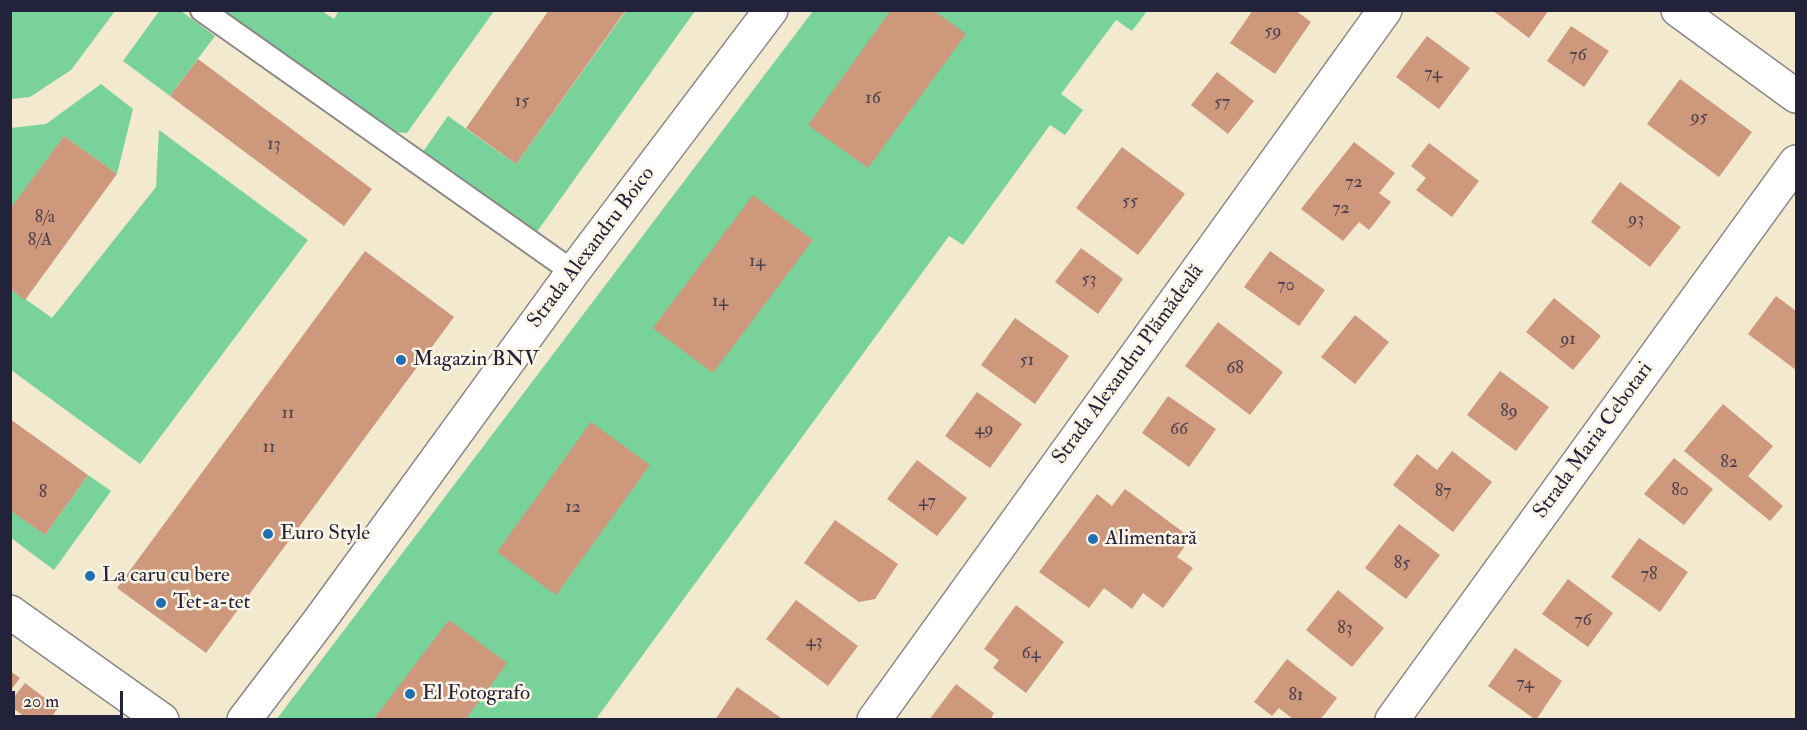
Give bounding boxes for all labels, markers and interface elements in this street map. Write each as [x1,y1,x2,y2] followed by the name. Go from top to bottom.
[1264,21,1282,43] house number: 59
[1569,45,1587,67] house number: 76
[1424,63,1442,85] house number: 74
[865,88,881,110] house number: 16
[515,91,529,113] house number: 15
[1214,92,1230,114] house number: 57
[1690,107,1708,129] house number: 95
[267,134,281,156] house number: 13
[523,162,661,334] street label: Strada Alexandru Boico
[1345,172,1363,194] house number: 72
[1122,191,1138,213] house number: 55
[1332,198,1350,220] house number: 72
[35,207,55,229] house number: 8/a
[1628,209,1644,231] house number: 93
[28,230,52,252] house number: 8/A
[749,251,765,273] house number: 14
[1048,260,1210,470] street label: Strada Alexandru Plămădeală
[1082,269,1096,291] house number: 53
[1277,275,1295,297] house number: 70
[712,291,728,313] house number: 14
[1560,329,1576,351] house number: 91
[413,347,539,373] place label: Magazin BNV
[1020,350,1034,372] house number: 51
[394,353,408,367] marker: Magazin BNV
[1226,358,1244,380] house number: 68
[1529,358,1659,524] street label: Strada Maria Cebotari
[1500,401,1518,423] house number: 89
[282,403,294,425] house number: 11
[975,419,993,441] house number: 49
[1170,419,1188,441] house number: 66
[263,437,275,459] house number: 11
[1720,452,1738,474] house number: 82
[1671,480,1689,502] house number: 80
[1435,481,1451,503] house number: 87
[39,482,47,504] house number: 8
[918,491,936,513] house number: 47
[565,497,581,519] house number: 12
[280,521,370,547] place label: Euro Style
[1105,526,1197,552] place label: Alimentară
[261,527,275,541] marker: Euro Style
[1086,532,1100,546] marker: Alimentară
[1394,553,1410,575] house number: 85
[102,563,230,589] place label: La caru cu bere
[1641,564,1657,586] house number: 78
[83,569,97,583] marker: La caru cu bere
[173,590,250,616] place label: Tet-a-tet
[154,596,168,610] marker: Tet-a-tet
[1574,610,1592,632] house number: 76
[1337,618,1353,640] house number: 83
[806,631,822,653] house number: 43
[1022,643,1040,665] house number: 64
[1516,673,1534,695] house number: 74
[15,679,126,717] scale bar
[422,681,530,707] place label: El Fotografo
[1289,685,1303,707] house number: 81
[403,687,417,701] marker: El Fotografo
[23,690,59,713] text: 20 m

